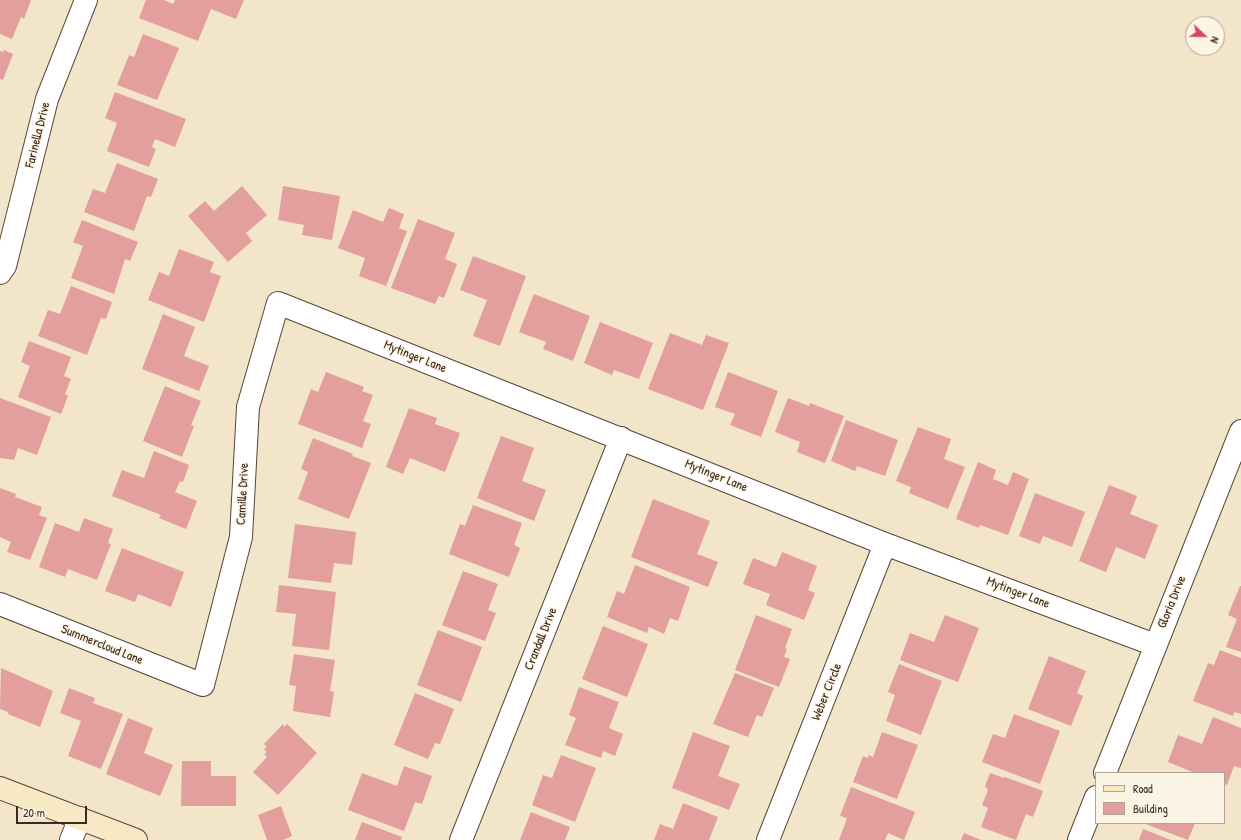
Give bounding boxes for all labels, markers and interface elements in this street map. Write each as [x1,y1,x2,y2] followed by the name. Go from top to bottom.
[1185,16,1225,56] north arrow
[1208,35,1223,45] text: N
[22,101,54,169] street label: Farinella Drive
[381,337,449,377] street label: Mytinger Lane
[682,456,750,496] street label: Mytinger Lane
[234,463,252,525] street label: Camille Drive
[1154,573,1190,631] street label: Gloria Drive
[984,574,1052,612] street label: Mytinger Lane
[521,605,561,673] street label: Crandall Drive
[59,621,145,669] street label: Summercloud Lane
[808,661,846,723] street label: Weber Circle
[1095,772,1225,824] legend
[1133,780,1153,797] text: Road
[18,798,89,824] scale bar
[1133,800,1168,817] text: Building
[23,804,45,821] text: 20 m

